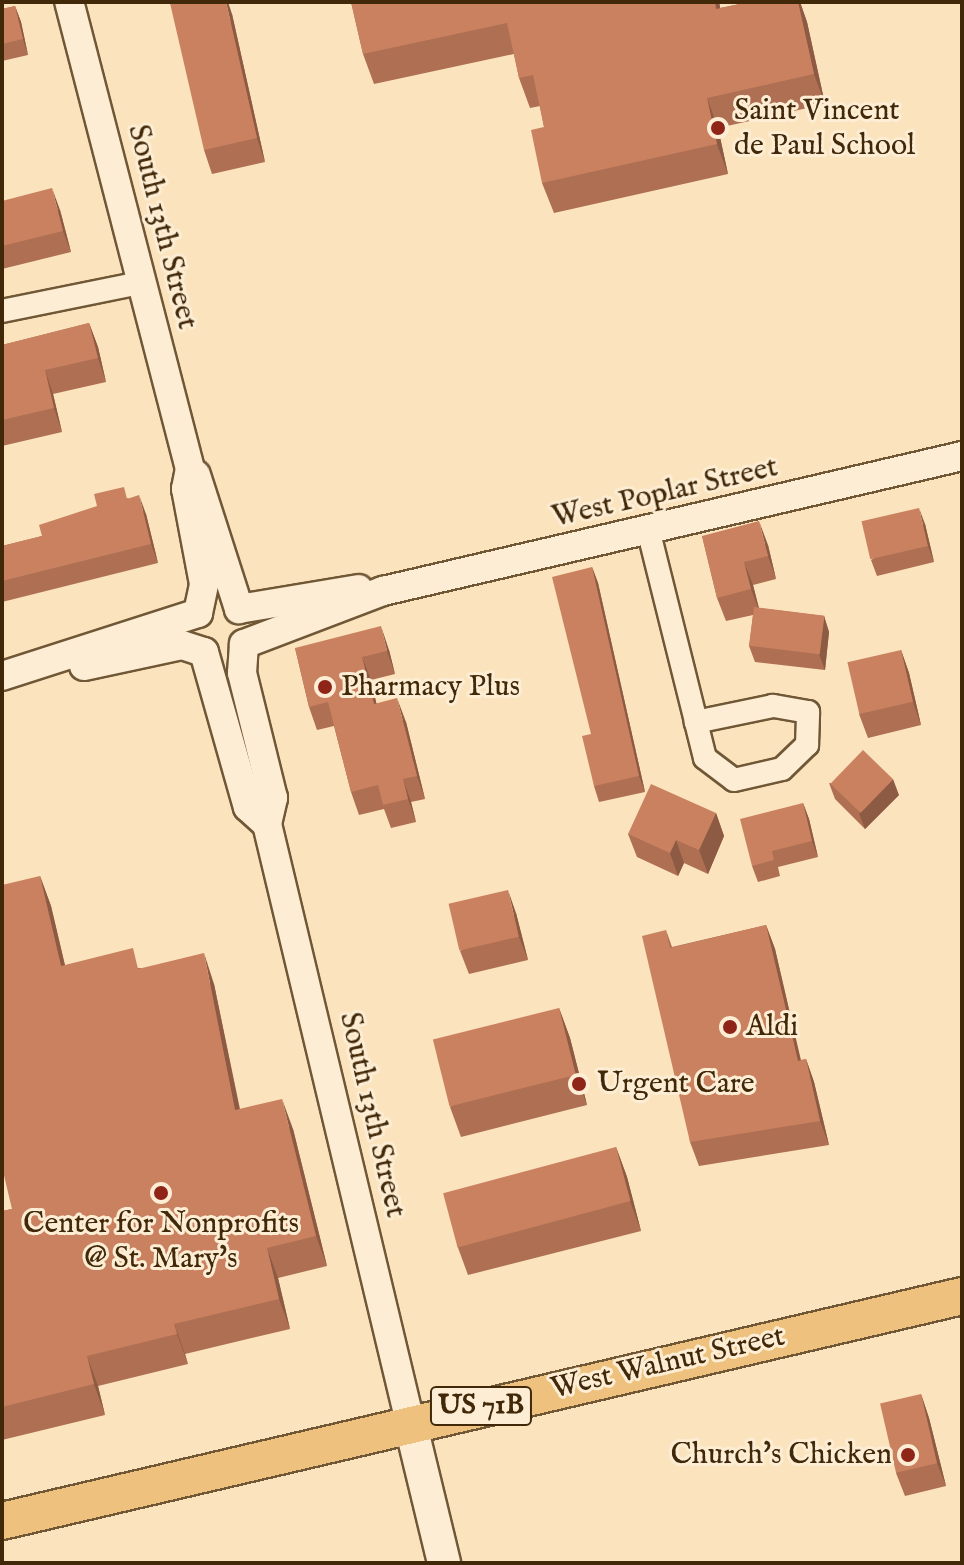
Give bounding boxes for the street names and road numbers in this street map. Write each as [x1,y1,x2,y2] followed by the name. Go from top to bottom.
[119,121,205,333] street label: South 13th Street
[549,450,781,536] street label: West Poplar Street
[331,1009,413,1221] street label: South 13th Street
[548,1319,788,1407] street label: West Walnut Street
[429,1382,533,1430] road number: US 71B

